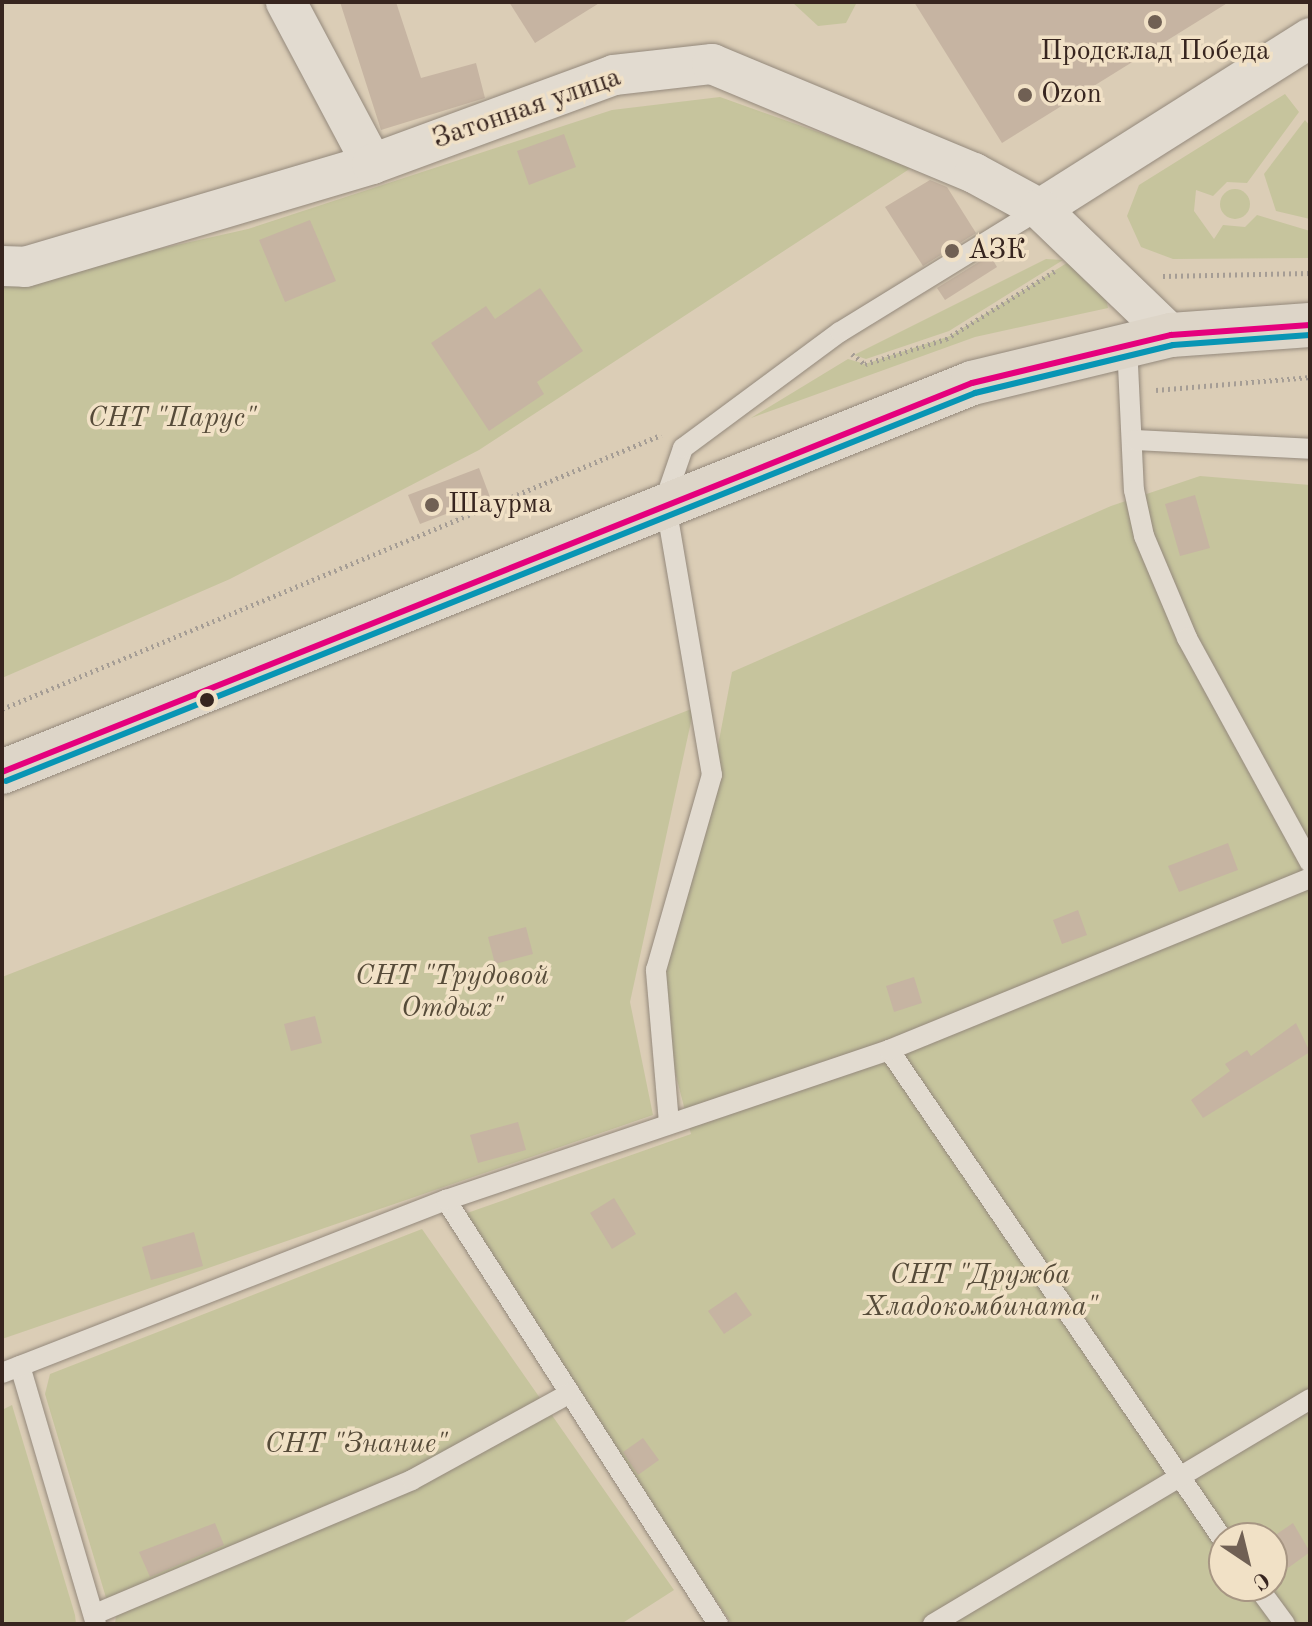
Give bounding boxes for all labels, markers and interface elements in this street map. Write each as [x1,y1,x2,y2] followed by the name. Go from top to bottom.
[1146,13,1164,31] marker: Продсклад Победа
[1040,35,1270,69] place label: Продсклад Победа
[428,61,626,157] street label: Затонная улица
[1041,78,1102,112] place label: Ozon
[1016,86,1034,104] marker: Ozon
[968,234,1026,268] place label: АЗК
[943,242,961,260] marker: АЗК
[88,402,256,436] park label: СНТ "Парус"
[448,488,552,522] place label: Шаурма
[423,496,441,514] marker: Шаурма
[199,692,215,708] unlabelled marker
[355,960,549,1026] park label: СНТ "Трудовой Отдых"
[862,1259,1098,1325] park label: СНТ "Дружба Хладокомбината"
[265,1428,447,1462] park label: СНТ "Знание"
[1208,1522,1288,1602] north arrow
[1248,1567,1273,1593] text: С

